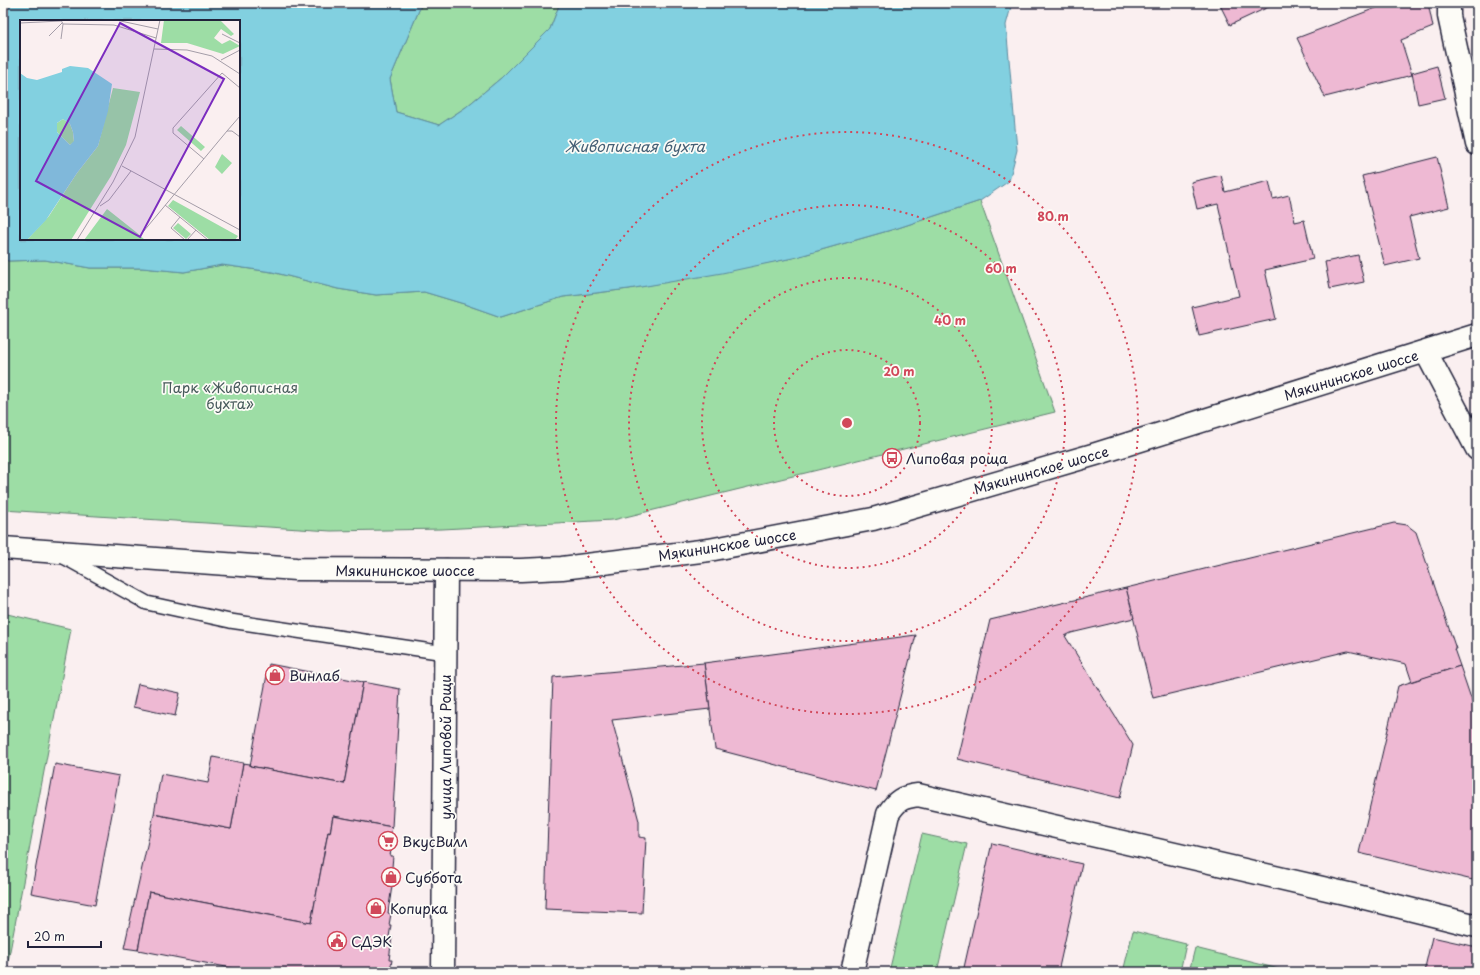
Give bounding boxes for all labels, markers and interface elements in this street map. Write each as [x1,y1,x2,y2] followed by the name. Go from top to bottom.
[20,20,240,240] inset map
[565,134,706,157] water label: Живописная бухта
[1037,207,1069,225] text: 80 m
[985,259,1017,277] text: 60 m
[934,311,966,329] text: 40 m
[1281,345,1421,405] street label: Мякининское шоссе
[883,362,915,380] text: 20 m
[162,377,298,414] park label: Парк «Живописная бухта»
[840,416,854,430] centre of rings
[971,441,1111,499] street label: Мякининское шоссе
[881,447,903,469] bus stop icon: Липовая роща
[906,448,1008,469] place label: Липовая роща
[656,524,798,566] street label: Мякининское шоссе
[335,560,475,581] street label: Мякининское шоссе
[264,664,286,686] shop icon: Винлаб
[289,665,340,686] place label: Винлаб
[435,674,456,820] street label: улица Липовой Рощи
[377,830,399,852] supermarket icon: ВкусВилл
[402,831,468,852] place label: ВкусВилл
[380,866,402,888] shop icon: Суббота
[405,867,463,888] place label: Суббота
[365,897,387,919] shop icon: Копирка
[390,898,448,919] place label: Копирка
[28,923,101,949] scale bar
[34,927,65,945] text: 20 m
[326,930,348,952] public building icon: СДЭК
[351,931,392,952] place label: СДЭК

